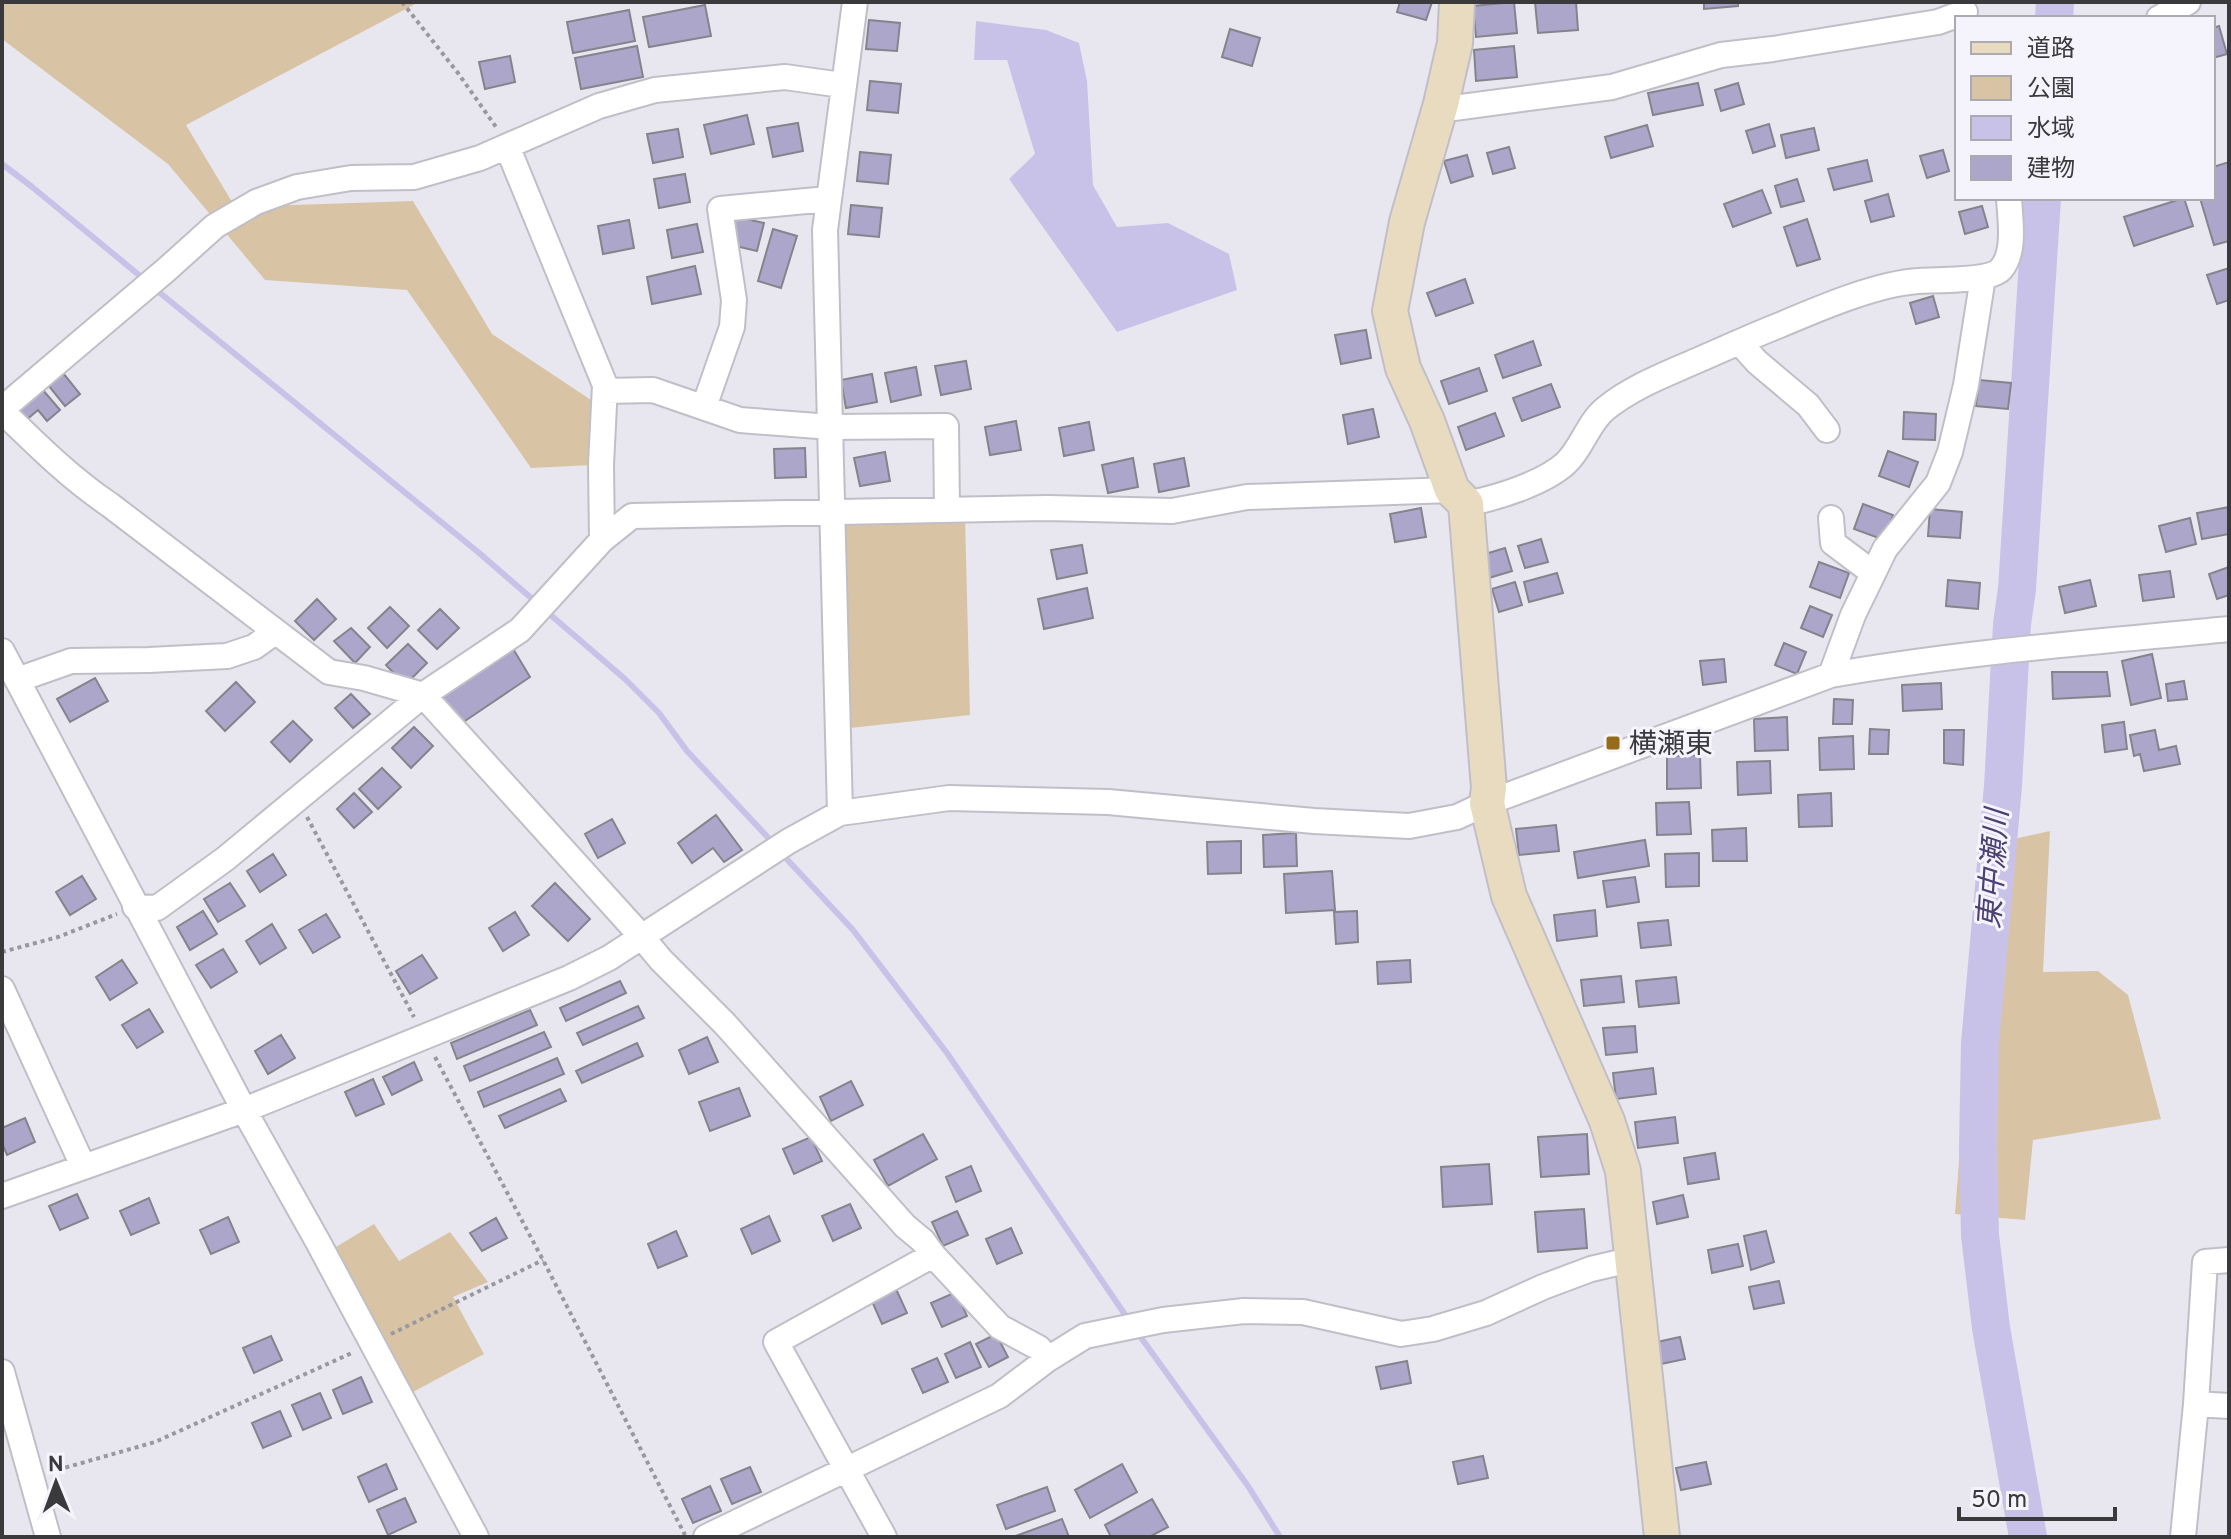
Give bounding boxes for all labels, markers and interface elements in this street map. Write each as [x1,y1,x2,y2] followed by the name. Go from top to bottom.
[1955,16,2215,200] legend
[2027,35,2075,65] text: 道路
[2027,75,2075,105] text: 公園
[2027,115,2075,145] text: 水域
[2027,155,2075,185] text: 建物
[1629,728,1713,764] place label: 横瀬東
[1604,734,1622,752] marker: 横瀬東
[1973,805,2018,930] water label: 東中瀬川
[16,1443,96,1523] north arrow
[48,1452,64,1479] text: N
[1959,1471,2115,1521] scale bar
[1971,1486,2027,1516] text: 50 m

